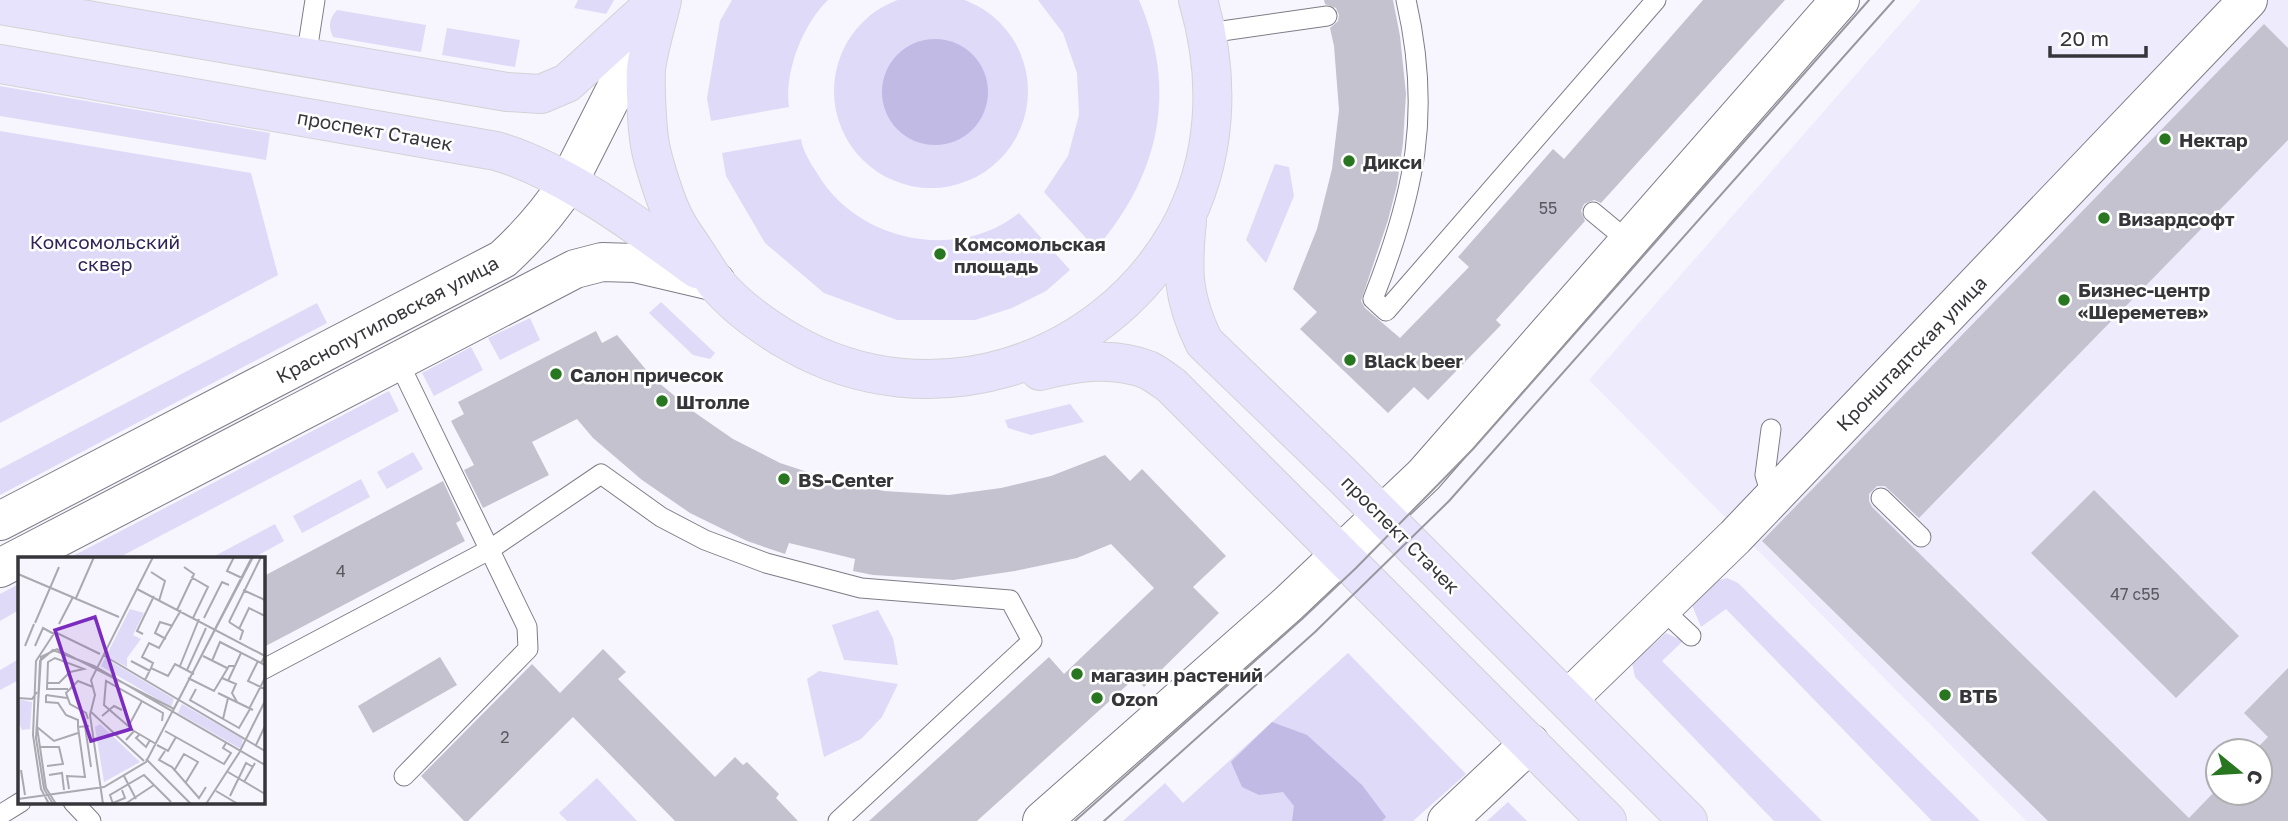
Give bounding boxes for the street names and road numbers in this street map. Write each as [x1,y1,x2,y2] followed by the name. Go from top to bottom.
[296,105,455,155] street label: проспект Стачек
[272,250,502,388] street label: Краснопутиловская улица
[1831,271,1991,435] street label: Кронштадтская улица
[1337,470,1465,598] street label: проспект Стачек

